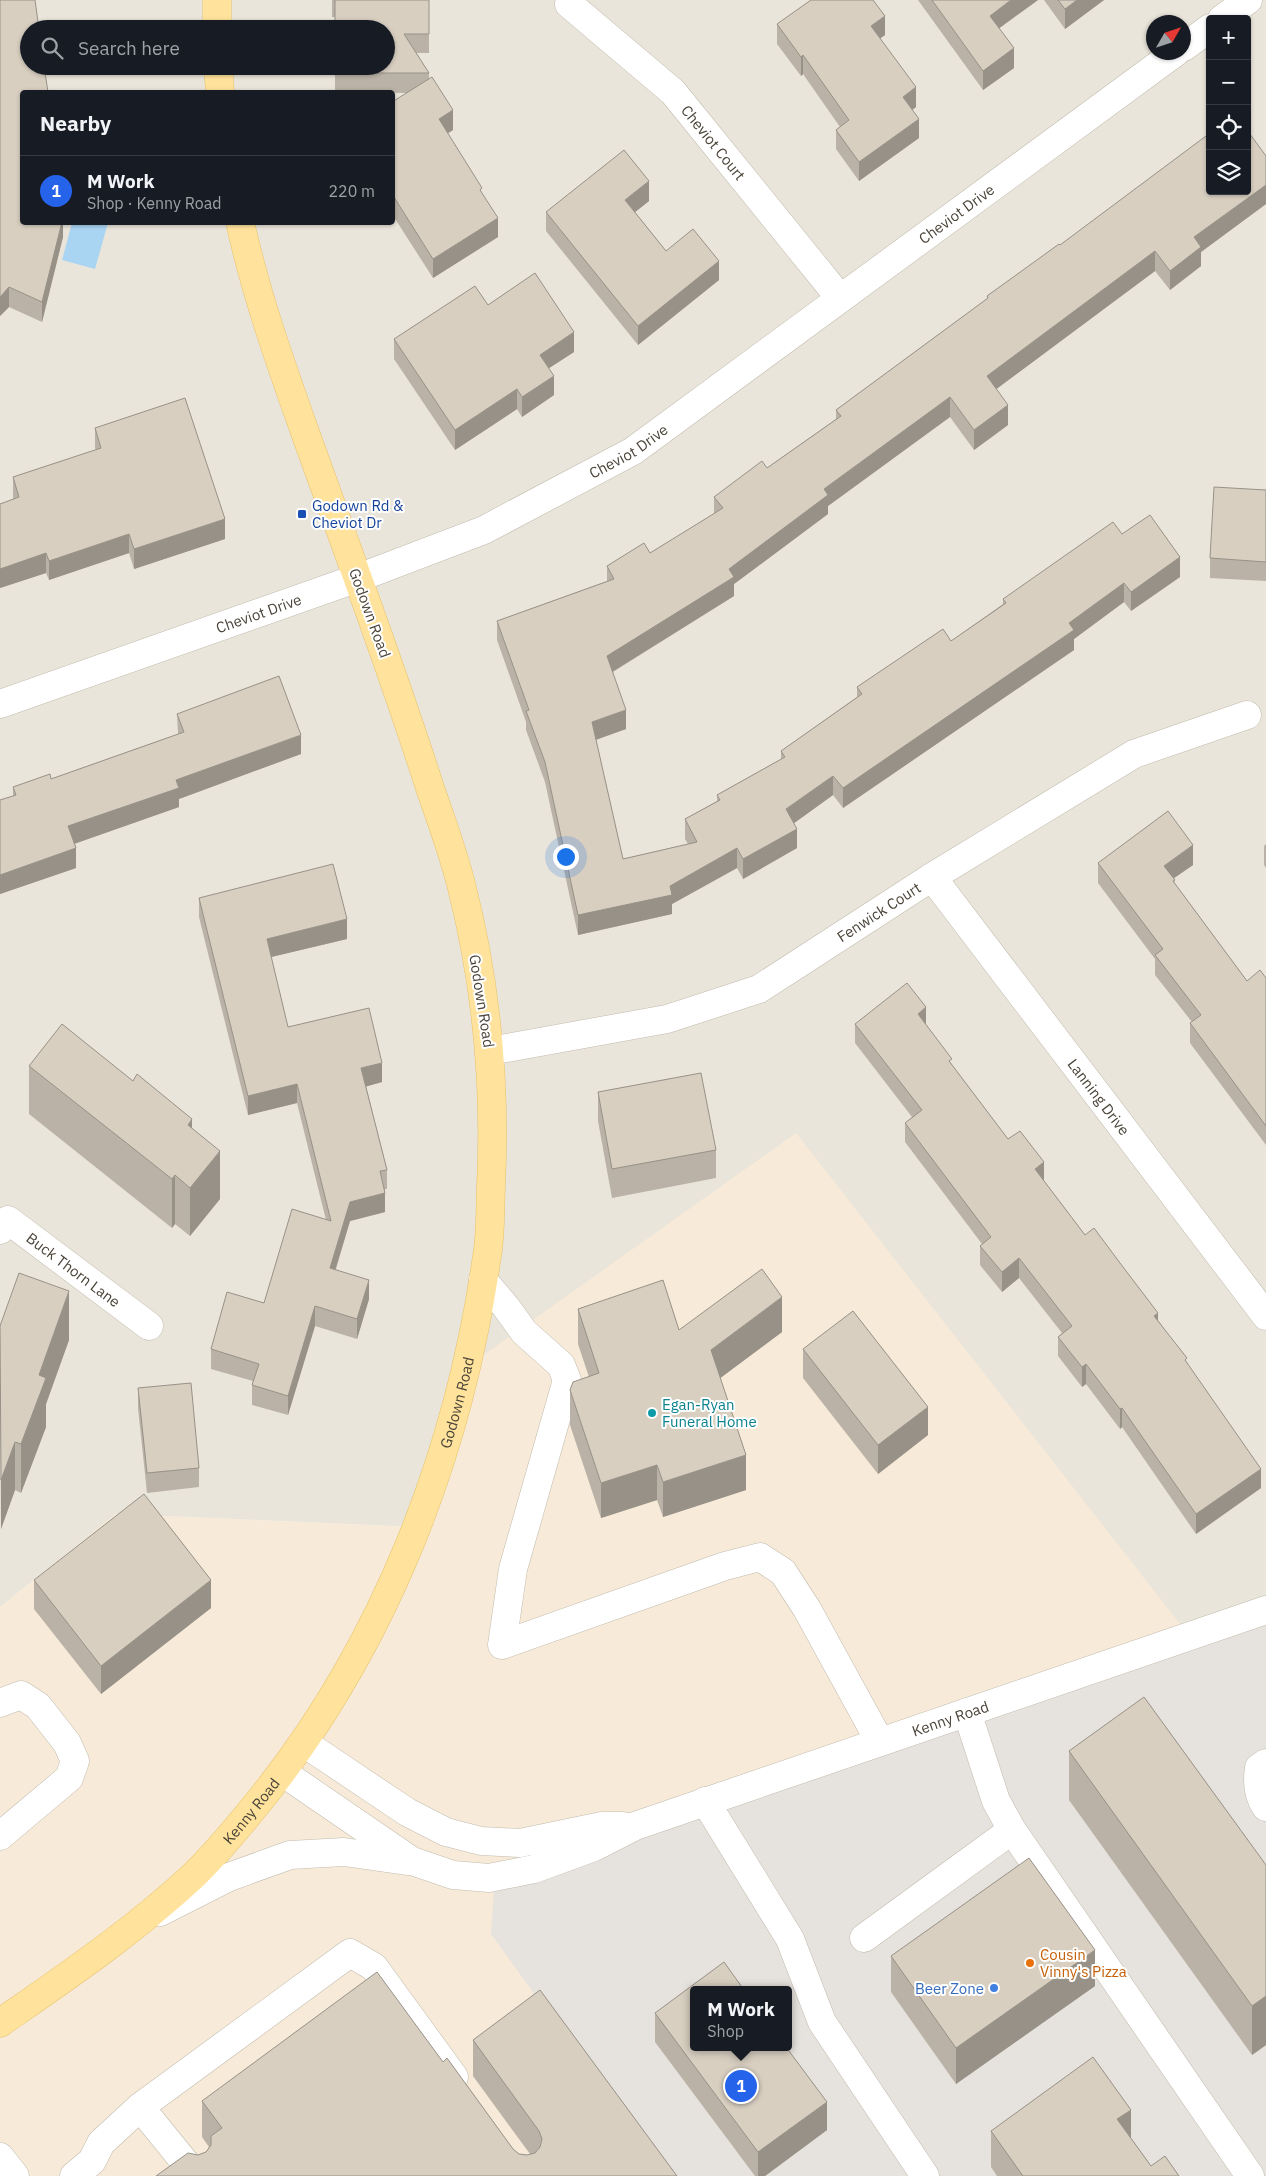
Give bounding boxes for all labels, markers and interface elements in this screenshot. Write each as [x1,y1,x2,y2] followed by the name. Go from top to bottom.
[1146,15,1191,60] north arrow
[1206,15,1251,195] map controls
[1206,15,1251,60] button: +
[20,20,395,75] search box
[38,34,66,62] icon: search
[78,36,180,60] text: Search here
[1206,60,1251,105] button: −
[678,101,750,184] street label: Cheviot Court
[1206,105,1251,150] button: locate
[40,109,111,137] text: Nearby
[1206,150,1251,195] button: layers
[87,169,154,193] text: M Work
[915,179,998,248] street label: Cheviot Drive
[51,181,61,201] text: 1
[328,181,375,201] text: 220 m
[87,193,222,213] text: Shop · Kenny Road
[586,419,671,482] street label: Cheviot Drive
[312,496,404,532] place label: Godown Rd & Cheviot Dr
[296,508,308,520] marker: Godown Rd & Cheviot Dr
[345,566,395,660] street label: Godown Road
[213,589,304,637] street label: Cheviot Drive
[553,844,579,870] your location
[833,878,924,946] street label: Fenwick Court
[465,953,499,1049] street label: Godown Road
[1064,1055,1134,1139] street label: Lanning Drive
[23,1228,124,1311] street label: Buck Thorn Lane
[435,1355,478,1451] street label: Godown Road
[662,1395,757,1431] place label: Egan-Ryan Funeral Home
[646,1407,658,1419] marker: Egan-Ryan Funeral Home
[909,1696,991,1740] street label: Kenny Road
[218,1774,283,1848] street label: Kenny Road
[1040,1945,1127,1981] place label: Cousin Vinny's Pizza
[1024,1957,1036,1969] marker: Cousin Vinny's Pizza
[915,1979,984,1998] place label: Beer Zone
[988,1982,1000,1994] marker: Beer Zone
[690,1986,792,2051] popup
[707,1997,775,2021] text: M Work
[707,2021,744,2041] text: Shop
[725,2067,757,2105] pin: 1

